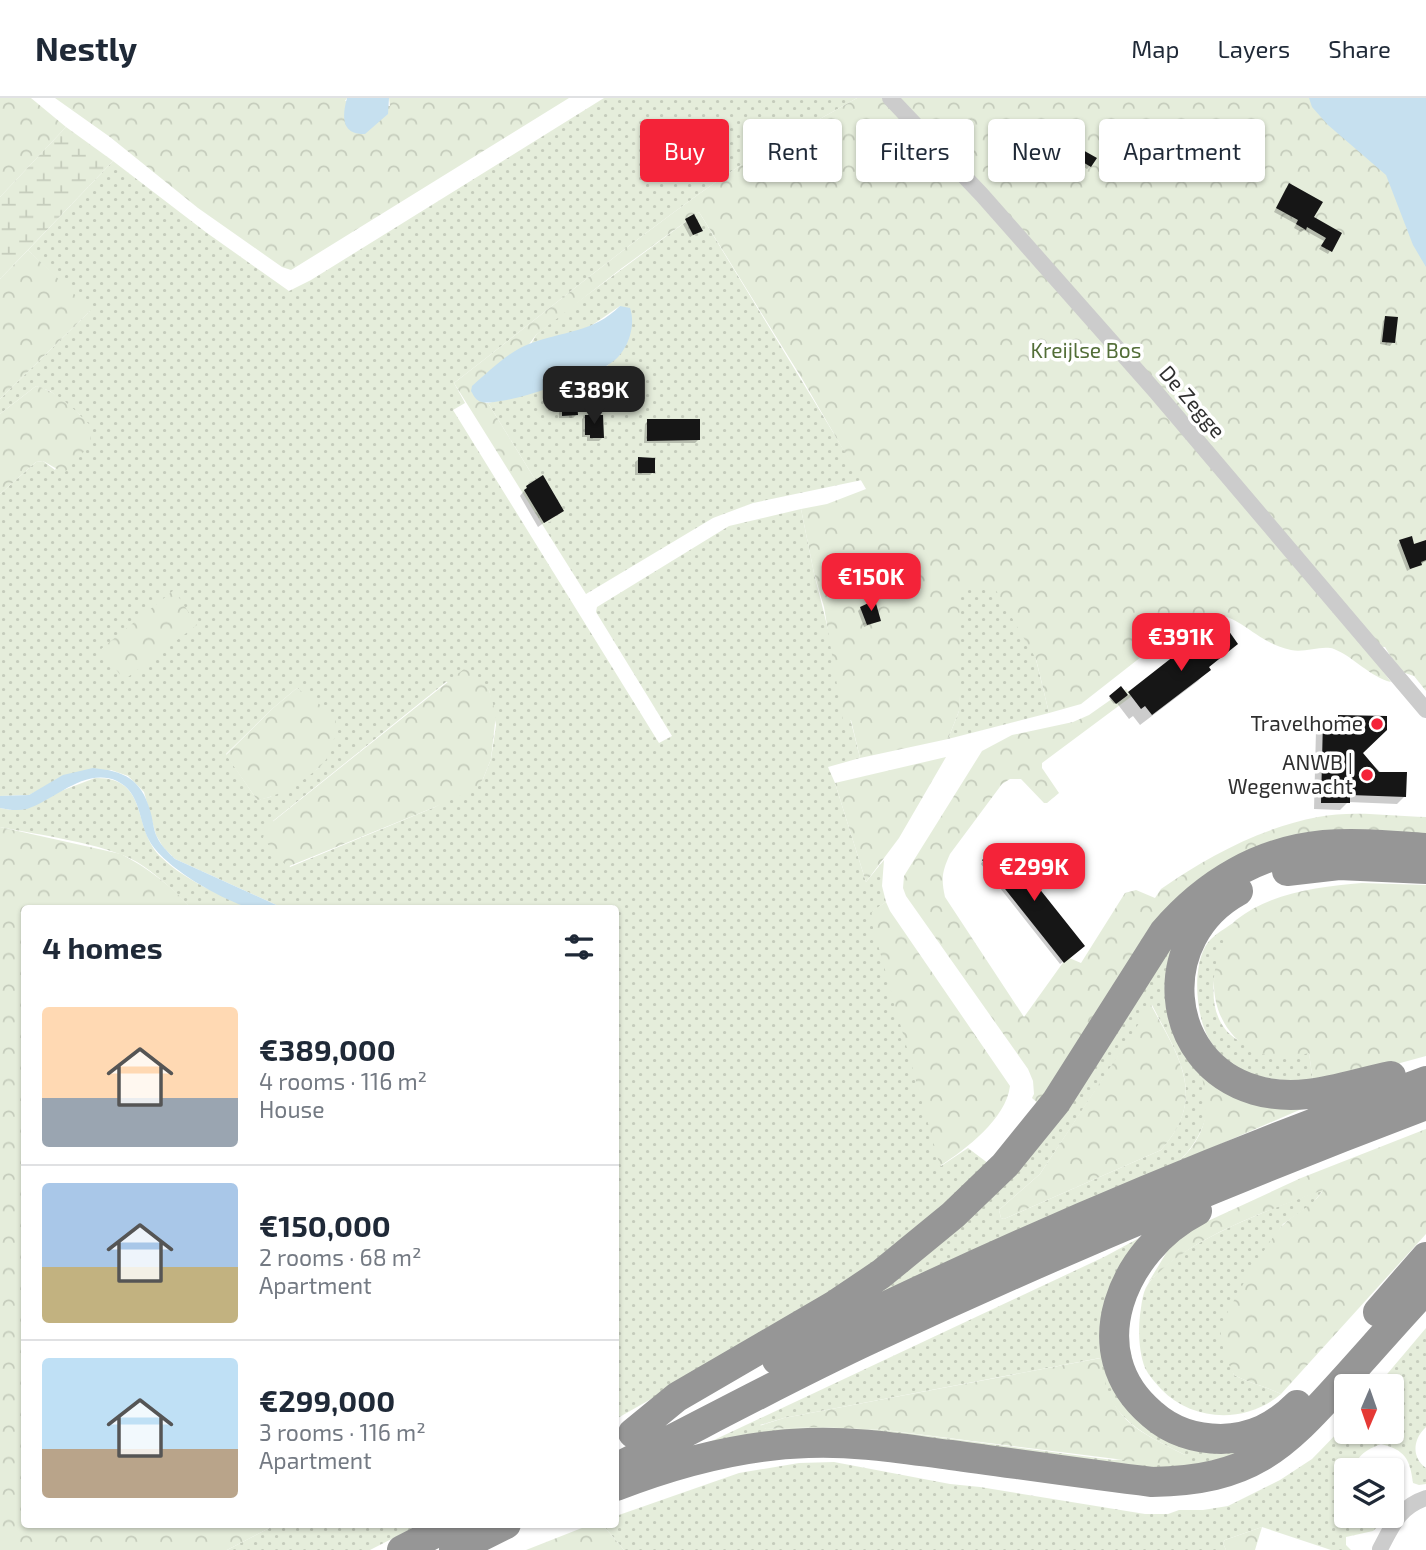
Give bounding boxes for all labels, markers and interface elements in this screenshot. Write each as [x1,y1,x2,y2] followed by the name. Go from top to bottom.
[35,28,137,68] text: Nestly
[1131,34,1179,63] text: Map
[1217,34,1290,63] text: Layers
[1328,34,1391,63] text: Share
[640,119,729,182] chip: Buy
[743,119,842,182] chip: Rent
[856,119,974,182] chip: Filters
[988,119,1085,182] chip: New
[1099,119,1265,182] chip: Apartment
[1031,337,1141,363] park label: Kreijlse Bos
[1155,360,1231,442] street label: De Zegge
[545,366,643,426] pin: €389K
[559,375,629,403] text: €389K
[822,554,920,613] pin: €150K
[838,562,904,590] text: €150K
[1132,614,1230,673] pin: €391K
[1148,622,1214,650] text: €391K
[1250,710,1363,735] place label: Travelhome
[1369,716,1385,732] marker: Travelhome
[1228,749,1353,798] place label: ANWB | Wegenwacht
[1359,767,1375,783] marker: ANWB | Wegenwacht
[985,844,1083,903] pin: €299K
[999,852,1069,880] text: €299K
[560,928,598,966] icon: filters
[42,929,163,965] text: 4 homes
[259,1031,396,1067] text: €389,000
[98,1035,182,1119] icon: home
[259,1067,427,1095] text: 4 rooms · 116 m²
[259,1095,325,1123] text: House
[259,1207,391,1243] text: €150,000
[98,1211,182,1295] icon: home
[259,1243,422,1271] text: 2 rooms · 68 m²
[259,1271,372,1299] text: Apartment
[1334,1374,1404,1444] north arrow
[1334,1374,1404,1528] map controls
[259,1382,395,1418] text: €299,000
[98,1386,182,1470] icon: home
[259,1418,426,1446] text: 3 rooms · 116 m²
[259,1446,372,1474] text: Apartment
[1334,1458,1404,1528] button: layers

